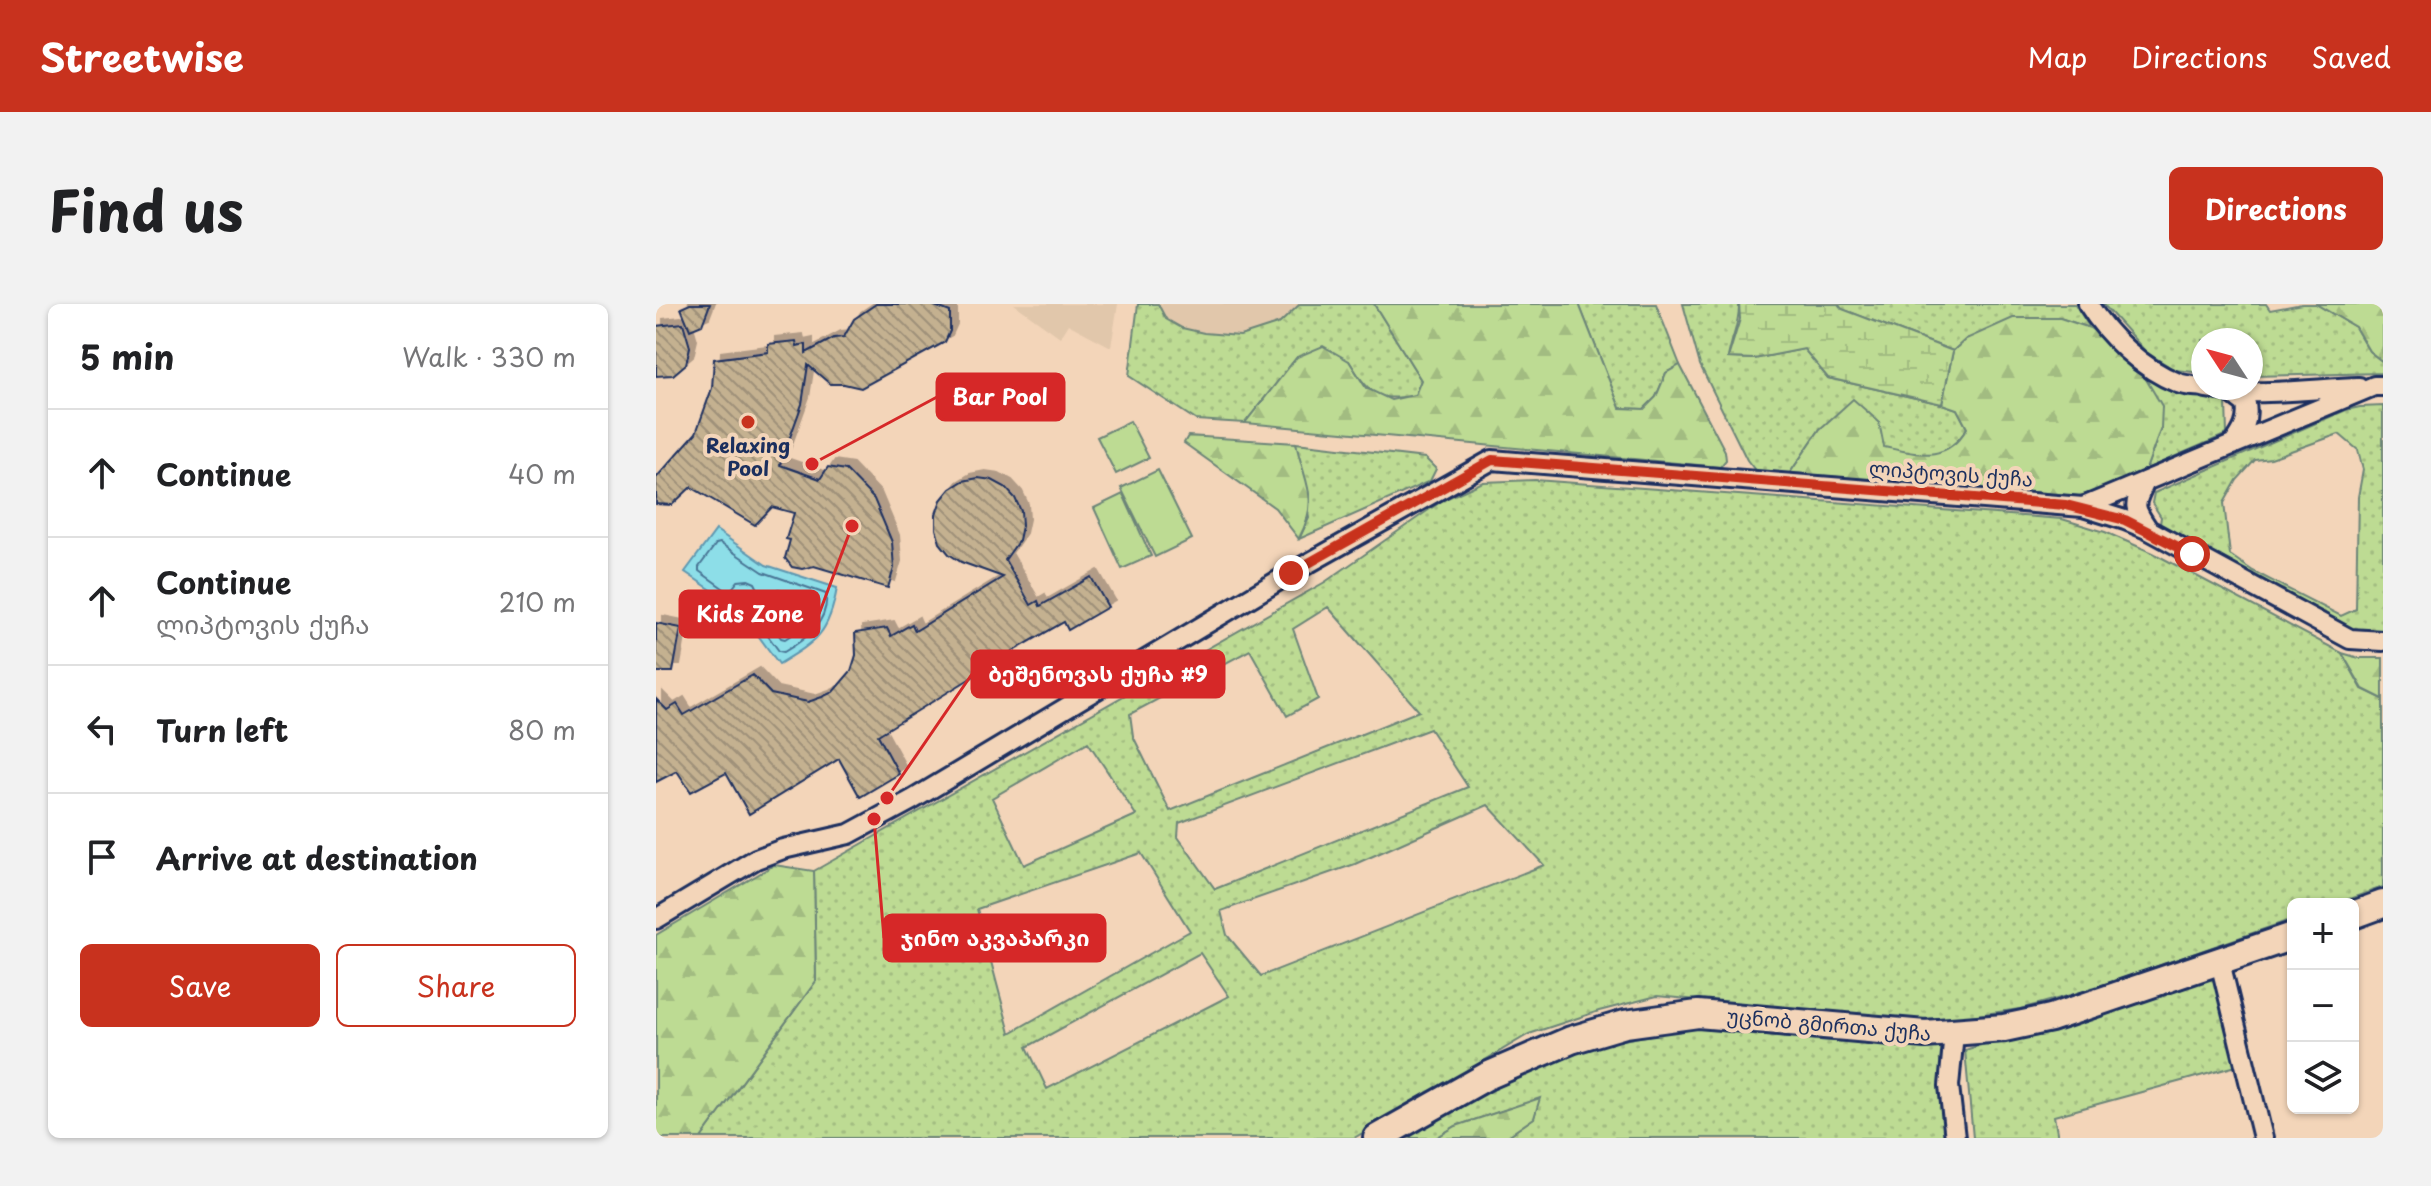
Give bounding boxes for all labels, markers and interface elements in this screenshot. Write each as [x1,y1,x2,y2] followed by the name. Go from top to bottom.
[40,28,244,85] text: Streetwise
[2028,35,2087,78] text: Map
[2131,35,2268,78] text: Directions
[2312,35,2391,78] text: Saved
[48,166,244,251] text: Find us
[2169,167,2383,250] button: Directions
[2191,328,2263,400] north arrow
[80,330,174,382] text: 5 min
[402,337,576,376] text: Walk · 330 m
[937,374,1064,420] callout: Bar Pool
[952,379,1048,412] text: Bar Pool
[739,413,757,431] marker: Relaxing Pool
[706,430,790,483] place label: Relaxing Pool
[80,451,124,495] icon: ahead
[156,451,291,496] text: Continue
[1868,452,2034,494] street label: ლიპტოვის ქუჩა
[508,454,576,493] text: 40 m
[2174,536,2210,572] route start
[1273,555,1309,591] route end
[156,559,291,604] text: Continue
[80,579,124,623] icon: ahead
[499,582,576,621] text: 210 m
[680,591,819,637] callout: Kids Zone
[696,596,804,629] text: Kids Zone
[156,604,370,643] text: ლიპტოვის ქუჩა
[972,651,1224,697] callout: ბეშენოვას ქუჩა #9
[988,656,1208,689] text: ბეშენოვას ქუჩა #9
[80,707,124,751] icon: left
[156,707,288,752] text: Turn left
[508,710,576,749] text: 80 m
[80,835,124,879] icon: arrive
[156,835,478,880] text: Arrive at destination
[2287,898,2359,1114] map controls
[2287,898,2359,970] button: +
[884,915,1105,961] callout: ჯინო აკვაპარკი
[901,920,1089,953] text: ჯინო აკვაპარკი
[80,944,320,1027] button: Save
[336,944,576,1027] button: Share
[2287,970,2359,1042] button: −
[1726,1000,1932,1048] street label: უცნობ გმირთა ქუჩა
[2287,1042,2359,1114] button: layers

